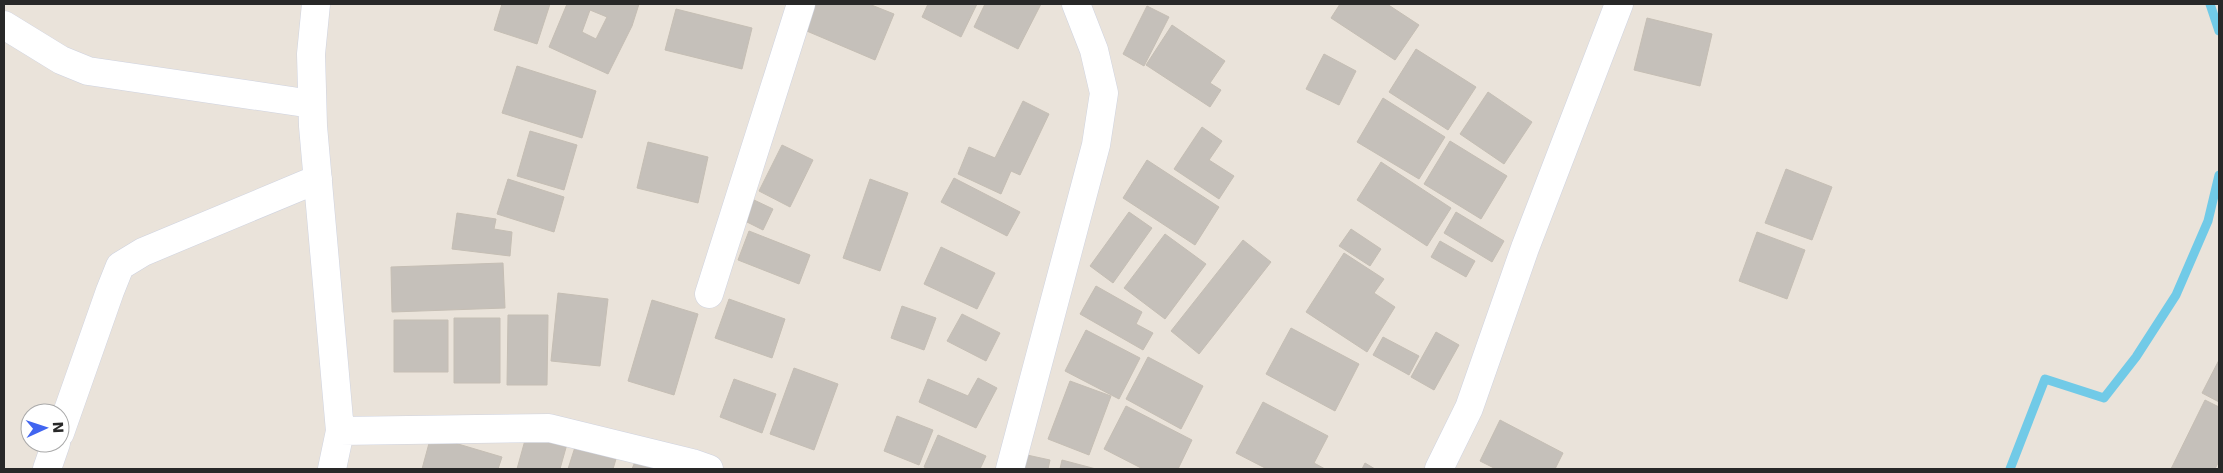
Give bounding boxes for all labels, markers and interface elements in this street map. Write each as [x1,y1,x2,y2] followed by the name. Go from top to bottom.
[20,403,70,453] north arrow
[50,421,66,434] text: N

